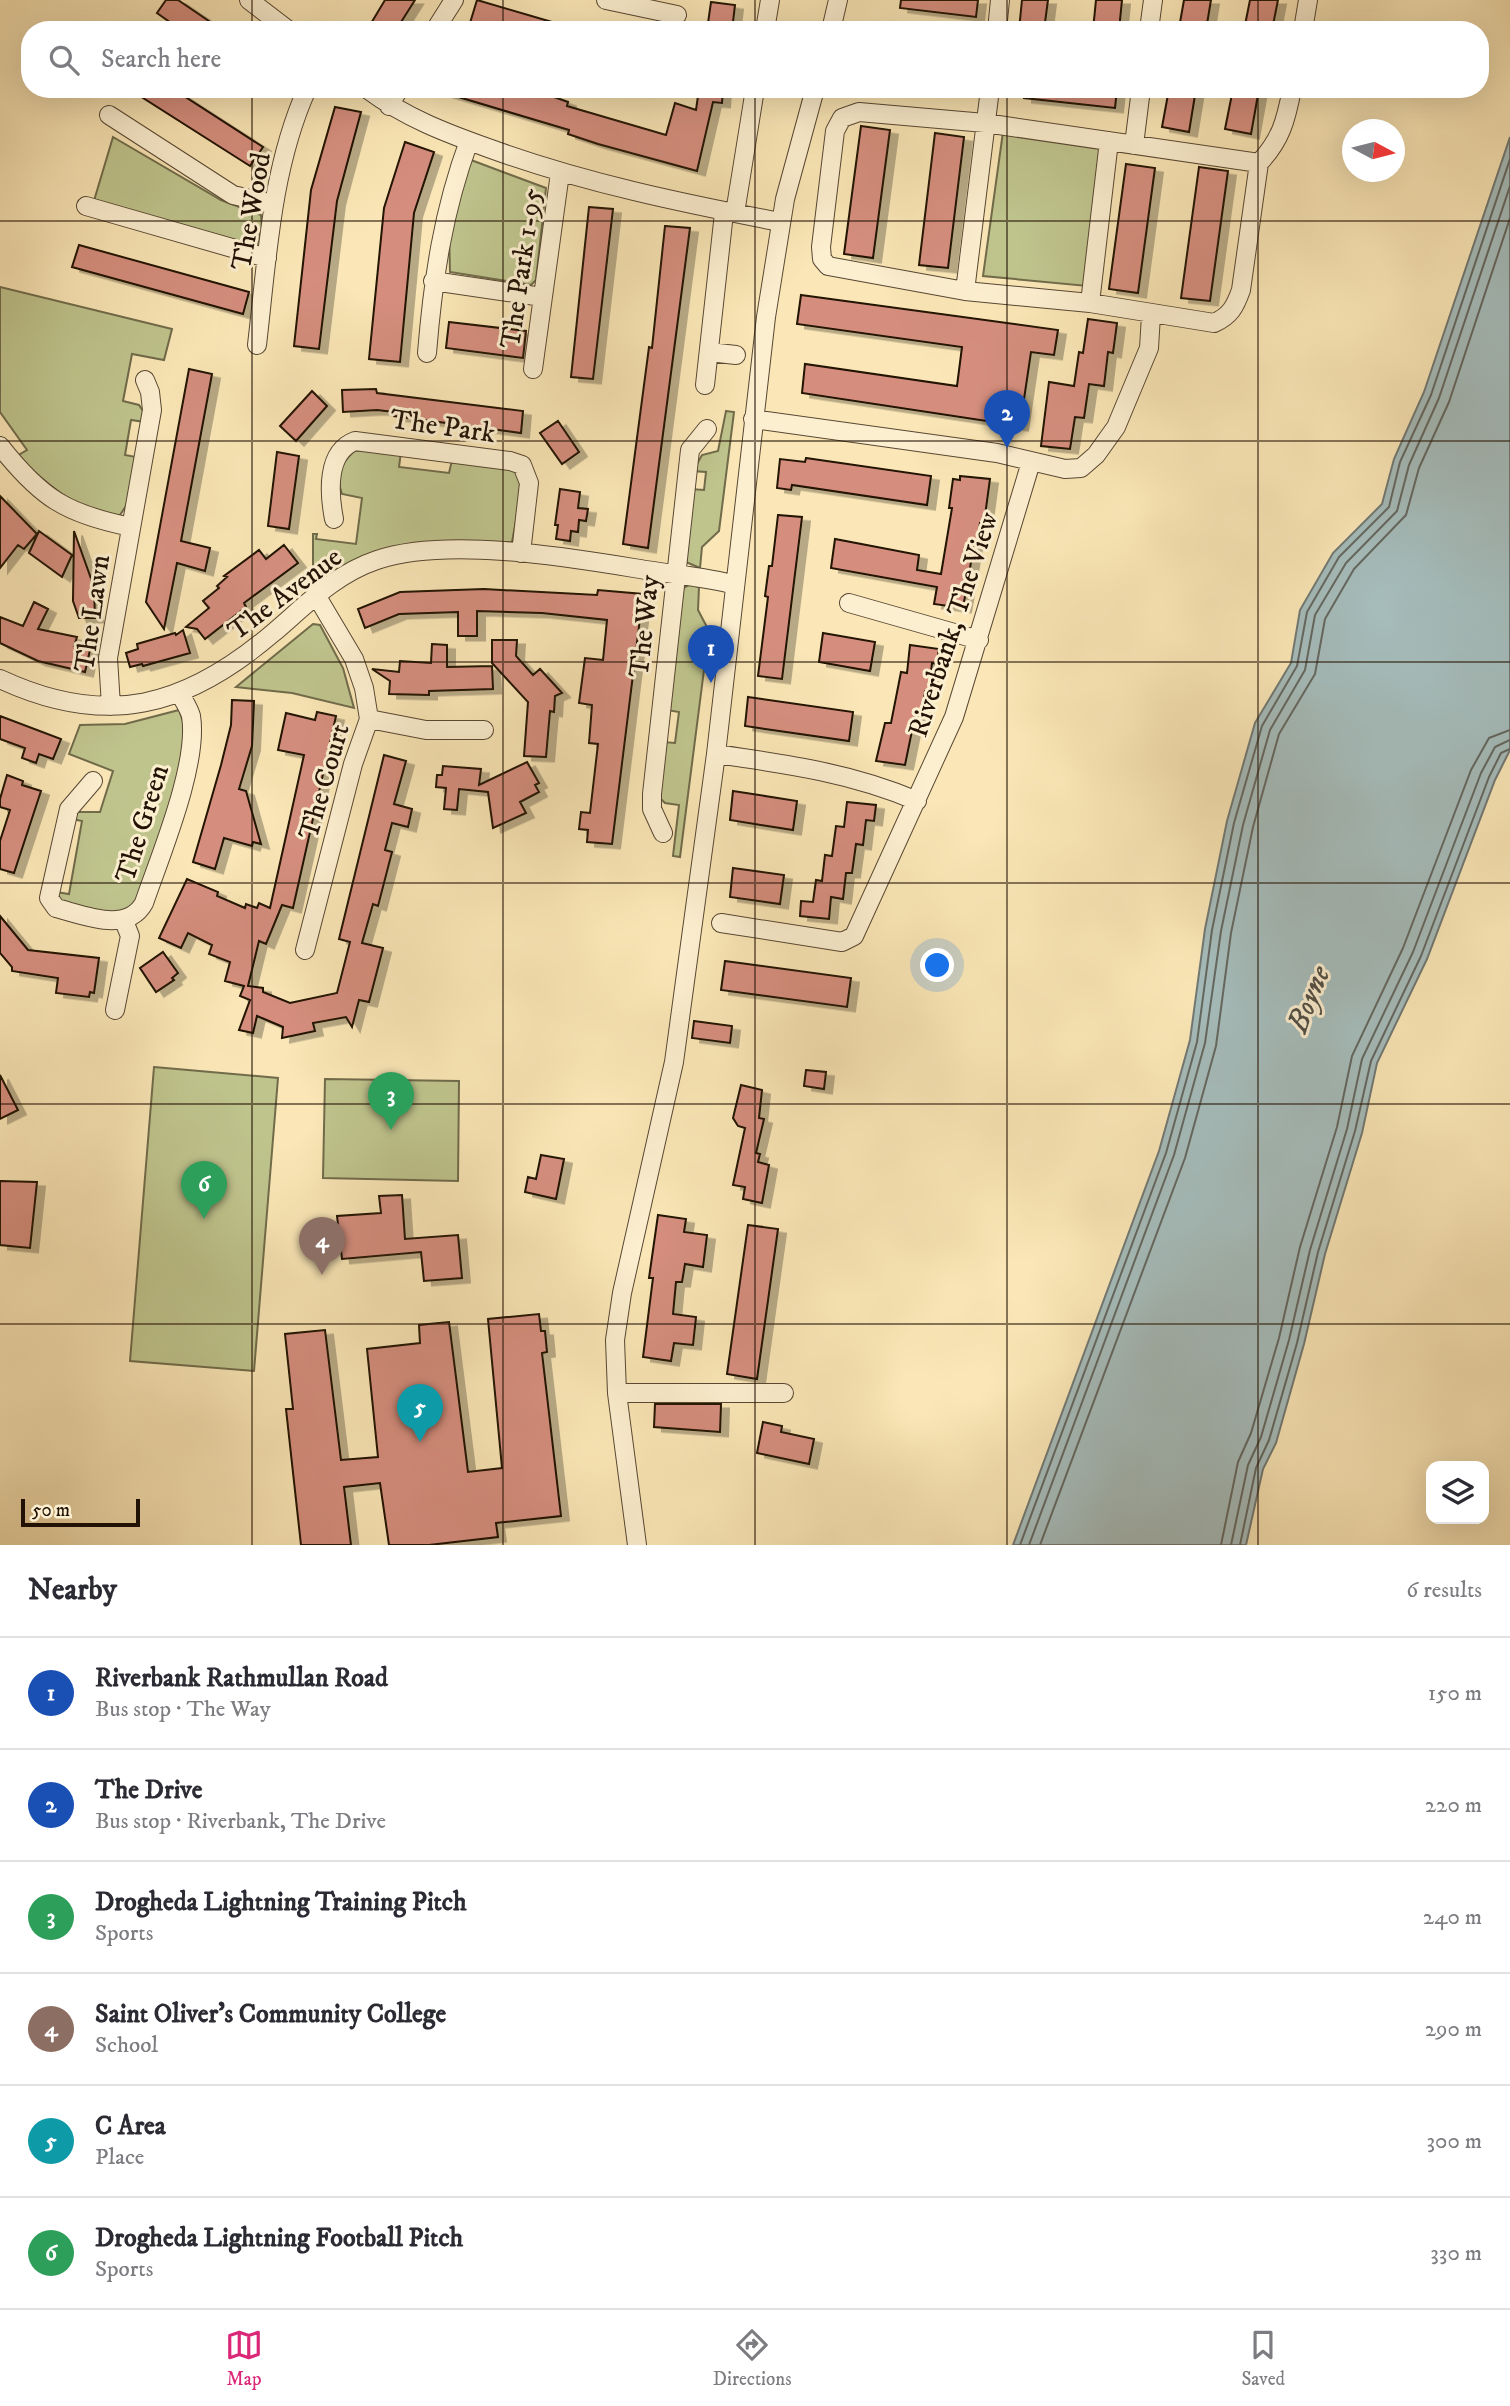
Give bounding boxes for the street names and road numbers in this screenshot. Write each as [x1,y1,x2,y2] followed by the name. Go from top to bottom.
[224,150,279,273] street label: The Wood
[493,186,550,350] street label: The Park 1-95
[388,402,498,451] street label: The Park
[901,507,1006,742] street label: Riverbank, The View
[221,540,349,649] street label: The Avenue
[67,552,118,674] street label: The Lawn
[622,573,667,679] street label: The Way
[291,720,358,843] street label: The Court
[108,760,177,887] street label: The Green

